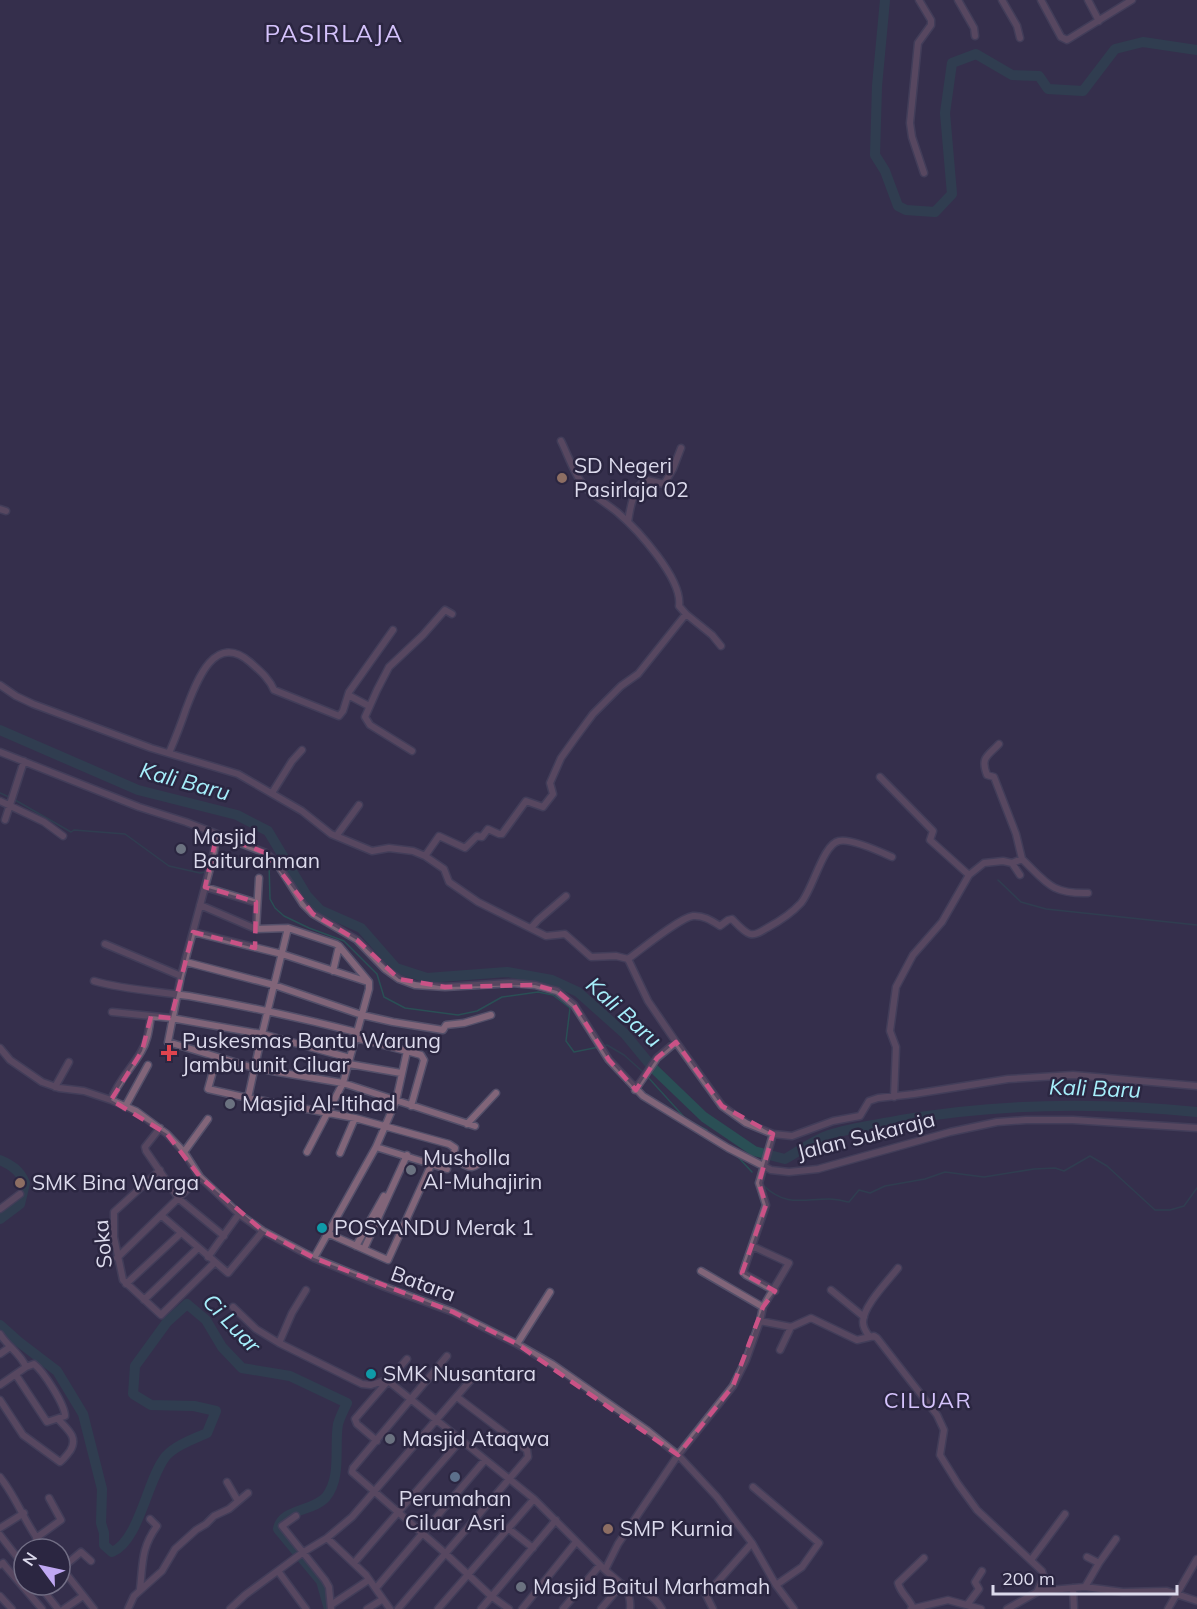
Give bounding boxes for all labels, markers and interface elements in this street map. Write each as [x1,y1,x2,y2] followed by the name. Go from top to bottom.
[265,18,403,48] district label: PASIRLAJA
[574,452,689,502] place label: SD Negeri Pasirlaja 02
[555,471,569,485] marker: SD Negeri Pasirlaja 02
[137,756,233,806] water label: Kali Baru
[193,823,320,873] place label: Masjid Baiturahman
[174,842,188,856] marker: Masjid Baiturahman
[580,971,668,1053] water label: Kali Baru
[182,1027,441,1077] place label: Puskesmas Bantu Warung Jambu unit Ciluar
[160,1044,178,1062] marker: Puskesmas Bantu Warung Jambu unit Ciluar
[1048,1072,1142,1104] water label: Kali Baru
[242,1090,396,1116] place label: Masjid Al-Itihad
[223,1097,237,1111] marker: Masjid Al-Itihad
[794,1105,937,1165] street label: Jalan Sukaraja
[423,1144,542,1194] place label: Musholla Al-Muhajirin
[404,1163,418,1177] marker: Musholla Al-Muhajirin
[32,1169,199,1195] place label: SMK Bina Warga
[13,1176,27,1190] marker: SMK Bina Warga
[334,1214,534,1240] place label: POSYANDU Merak 1
[87,1219,117,1269] street label: Soka
[315,1221,329,1235] marker: POSYANDU Merak 1
[387,1259,459,1307] street label: Batara
[197,1287,268,1359] water label: Ci Luar
[383,1360,536,1386] place label: SMK Nusantara
[364,1367,378,1381] marker: SMK Nusantara
[884,1386,972,1414] district label: CILUAR
[402,1425,549,1451] place label: Masjid Ataqwa
[383,1432,397,1446] marker: Masjid Ataqwa
[448,1470,462,1484] marker: Perumahan Ciluar Asri
[399,1485,511,1535] place label: Perumahan Ciluar Asri
[620,1515,733,1541] place label: SMP Kurnia
[601,1522,615,1536] marker: SMP Kurnia
[12,1537,72,1597] north arrow
[18,1548,41,1569] text: N
[993,1558,1178,1596] scale bar
[1002,1567,1055,1590] text: 200 m
[533,1573,770,1599] place label: Masjid Baitul Marhamah
[514,1580,528,1594] marker: Masjid Baitul Marhamah

